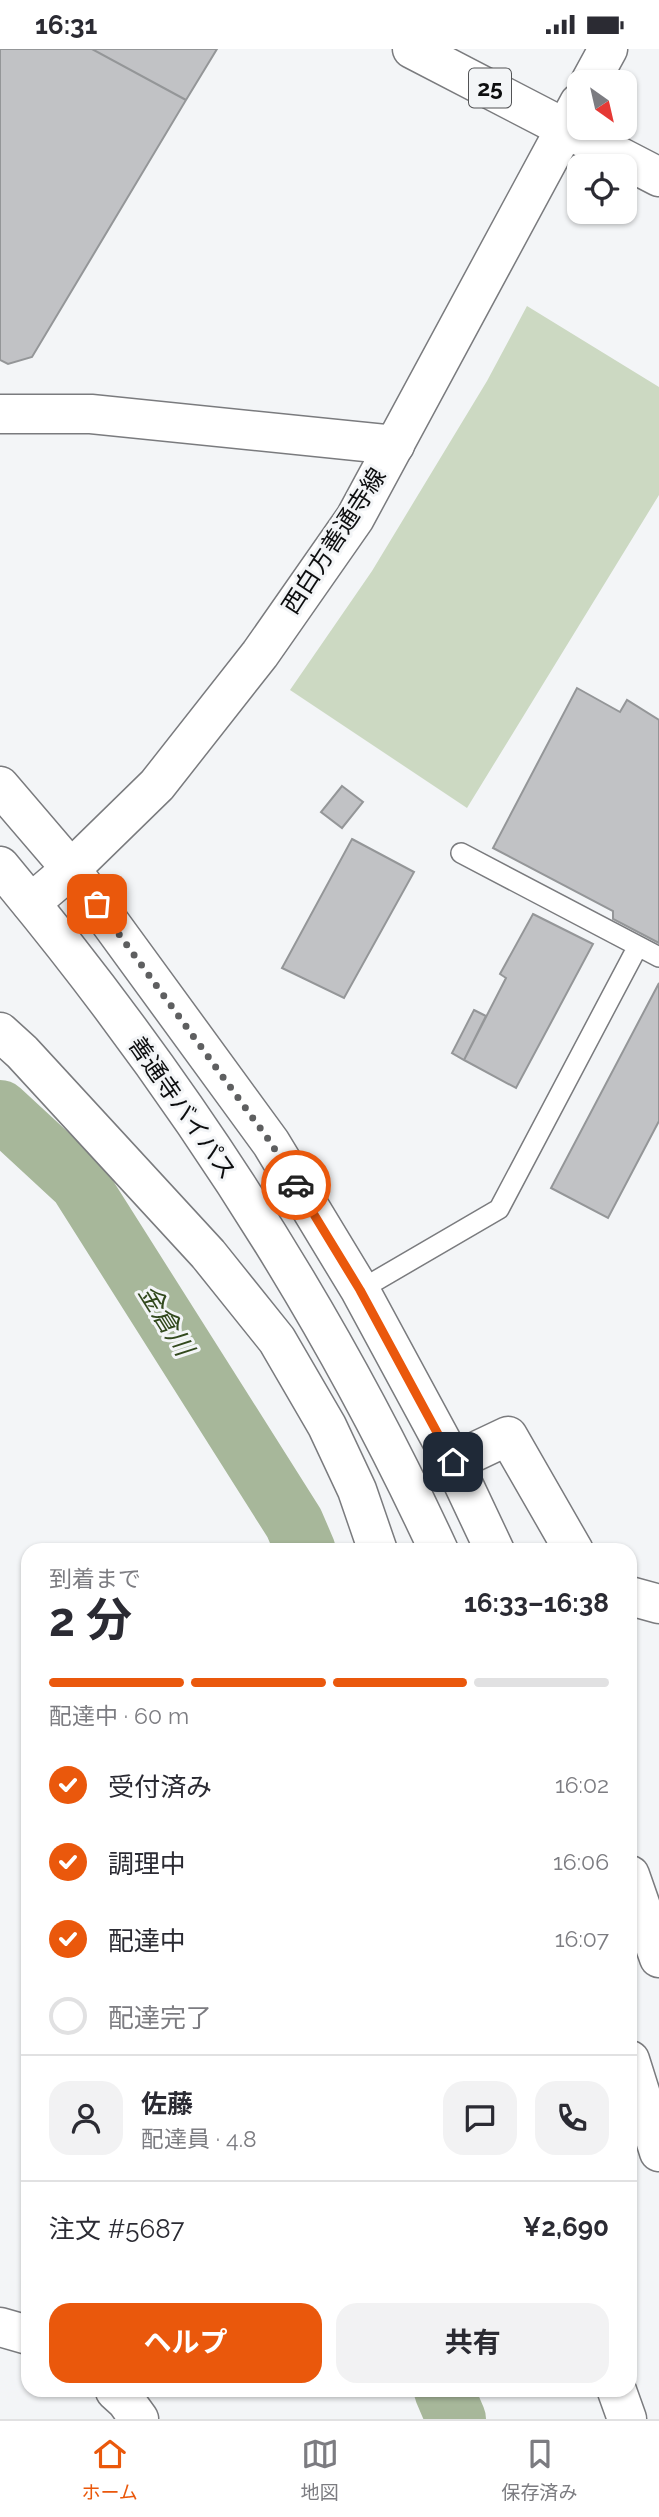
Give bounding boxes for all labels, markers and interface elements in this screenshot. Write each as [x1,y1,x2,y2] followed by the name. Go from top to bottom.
[35,10,97,40] text: 16:31
[469,69,511,107] road number: 25
[567,70,637,140] north arrow
[567,70,637,224] map controls
[567,154,637,224] button: locate
[276,462,391,619] street label: 西白方善通寺線
[67,874,127,934] pin
[78,885,116,923] icon: bag
[122,1031,242,1185] street label: 善通寺バイパス
[261,1150,331,1220] courier
[277,1166,315,1204] icon: car
[133,1279,201,1364] water label: 金倉川
[423,1432,483,1492] pin
[434,1443,472,1481] icon: home
[49,1565,141,1592] text: 到着まで
[464,1588,609,1618] text: 16:33–16:38
[49,1593,132,1647] text: 2 分
[49,1702,189,1729] text: 配達中 · 60 m
[49,1766,87,1804] icon: check
[555,1771,609,1798] text: 16:02
[108,1772,212,1802] text: 受付済み
[49,1843,87,1881] icon: check
[553,1848,609,1875] text: 16:06
[108,1849,186,1879] text: 調理中
[49,1920,87,1958] icon: check
[555,1925,609,1952] text: 16:07
[108,1926,186,1956] text: 配達中
[108,2003,212,2033] text: 配達完了
[49,2081,123,2155] button: person
[443,2081,517,2155] button: chat
[535,2081,609,2155] button: phone
[141,2089,193,2119] text: 佐藤
[141,2125,257,2152] text: 配達員 · 4.8
[523,2212,609,2242] text: ¥2,690
[49,2214,185,2244] text: 注文 #5687
[49,2303,322,2383] button: ヘルプ
[336,2303,609,2383] button: 共有
[81,2435,138,2504] tab: ホーム
[301,2435,339,2504] tab: 地図
[502,2435,578,2504] tab: 保存済み

